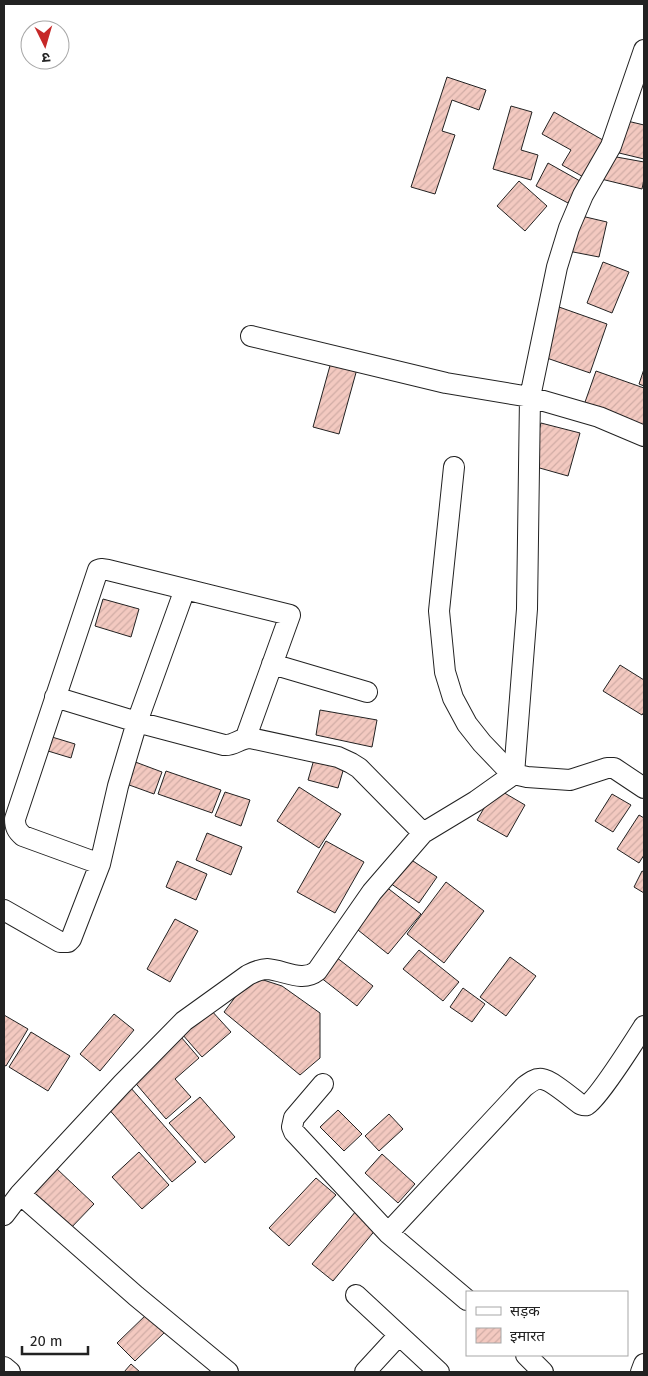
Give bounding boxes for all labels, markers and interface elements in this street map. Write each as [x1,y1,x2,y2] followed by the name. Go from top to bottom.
[20,20,70,70] north arrow
[40,49,51,66] text: उ
[466,1291,628,1356] legend
[510,1302,540,1320] text: सड़क
[22,1324,89,1356] scale bar
[510,1327,545,1345] text: इमारत
[30,1332,63,1350] text: 20 m

